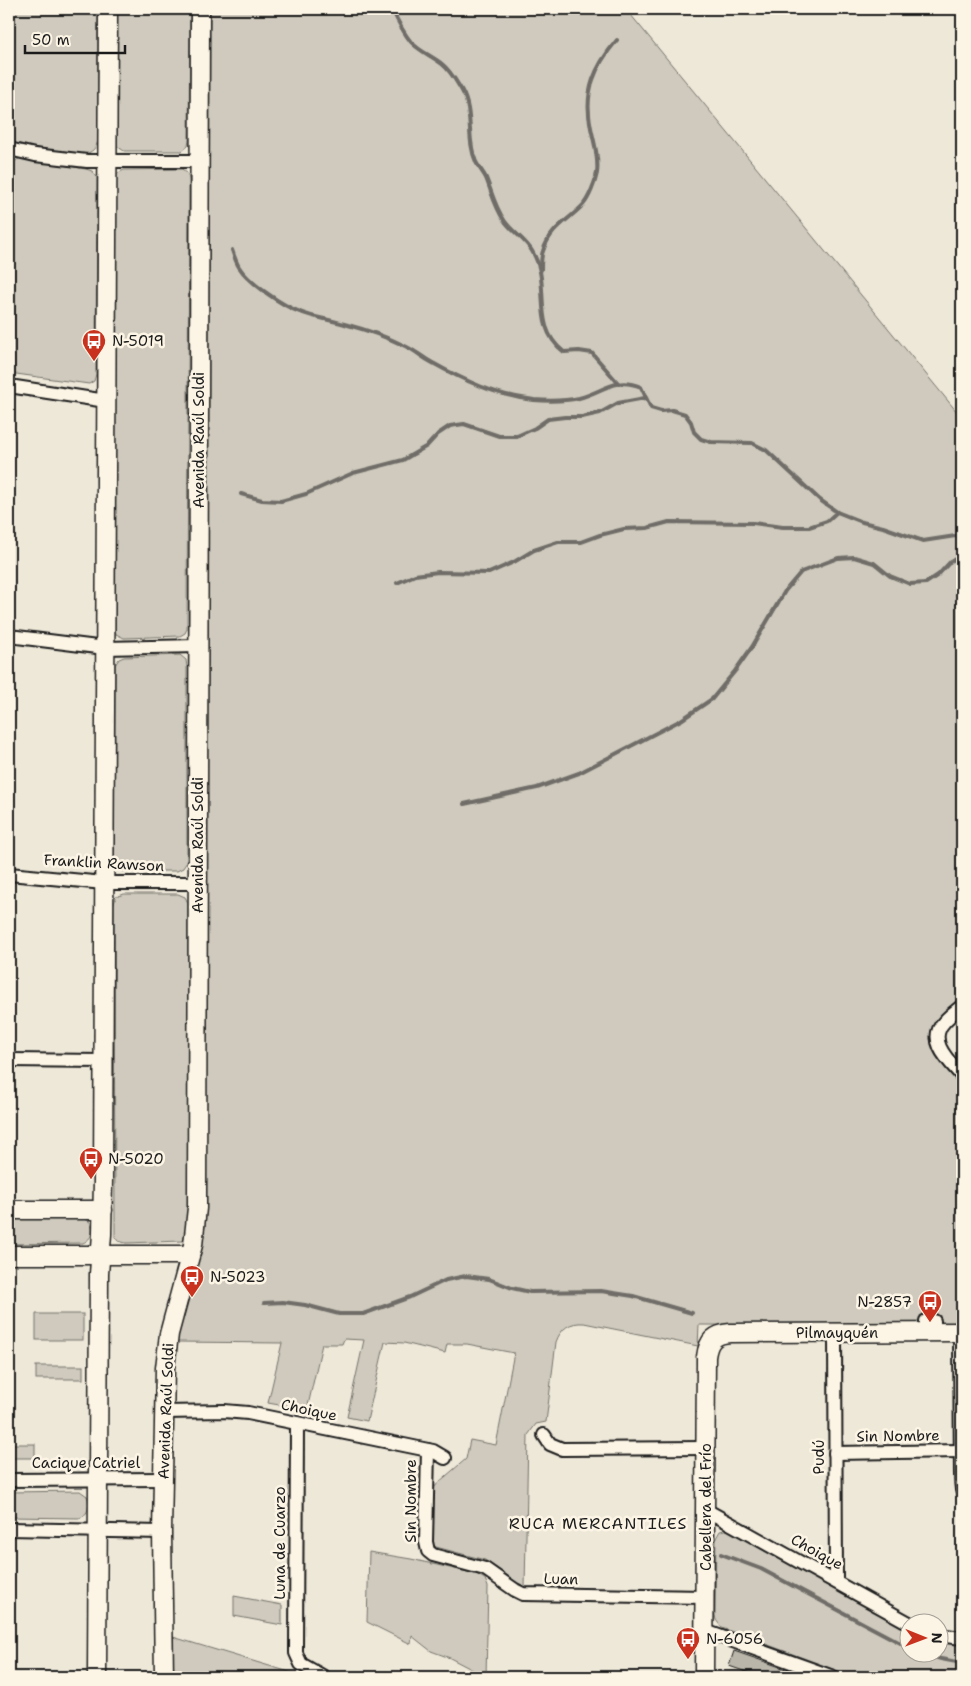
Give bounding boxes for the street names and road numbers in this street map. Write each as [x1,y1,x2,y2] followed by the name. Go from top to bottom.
[189,372,209,508] street label: Avenida Raúl Soldi
[188,777,208,913] street label: Avenida Raúl Soldi
[43,850,165,876] street label: Franklin Rawson
[796,1323,878,1343] street label: Pilmayquén
[154,1342,178,1480] street label: Avenida Raúl Soldi
[279,1394,339,1426] street label: Choique
[856,1425,940,1447] street label: Sin Nombre
[809,1440,829,1475] street label: Pudú
[696,1443,716,1571] street label: Cabellera del Frío
[32,1453,141,1473] street label: Cacique Catriel
[401,1459,421,1543] street label: Sin Nombre
[270,1486,290,1600] street label: Luna de Cuarzo
[787,1529,847,1575] street label: Choique
[543,1569,579,1589] street label: Luan

